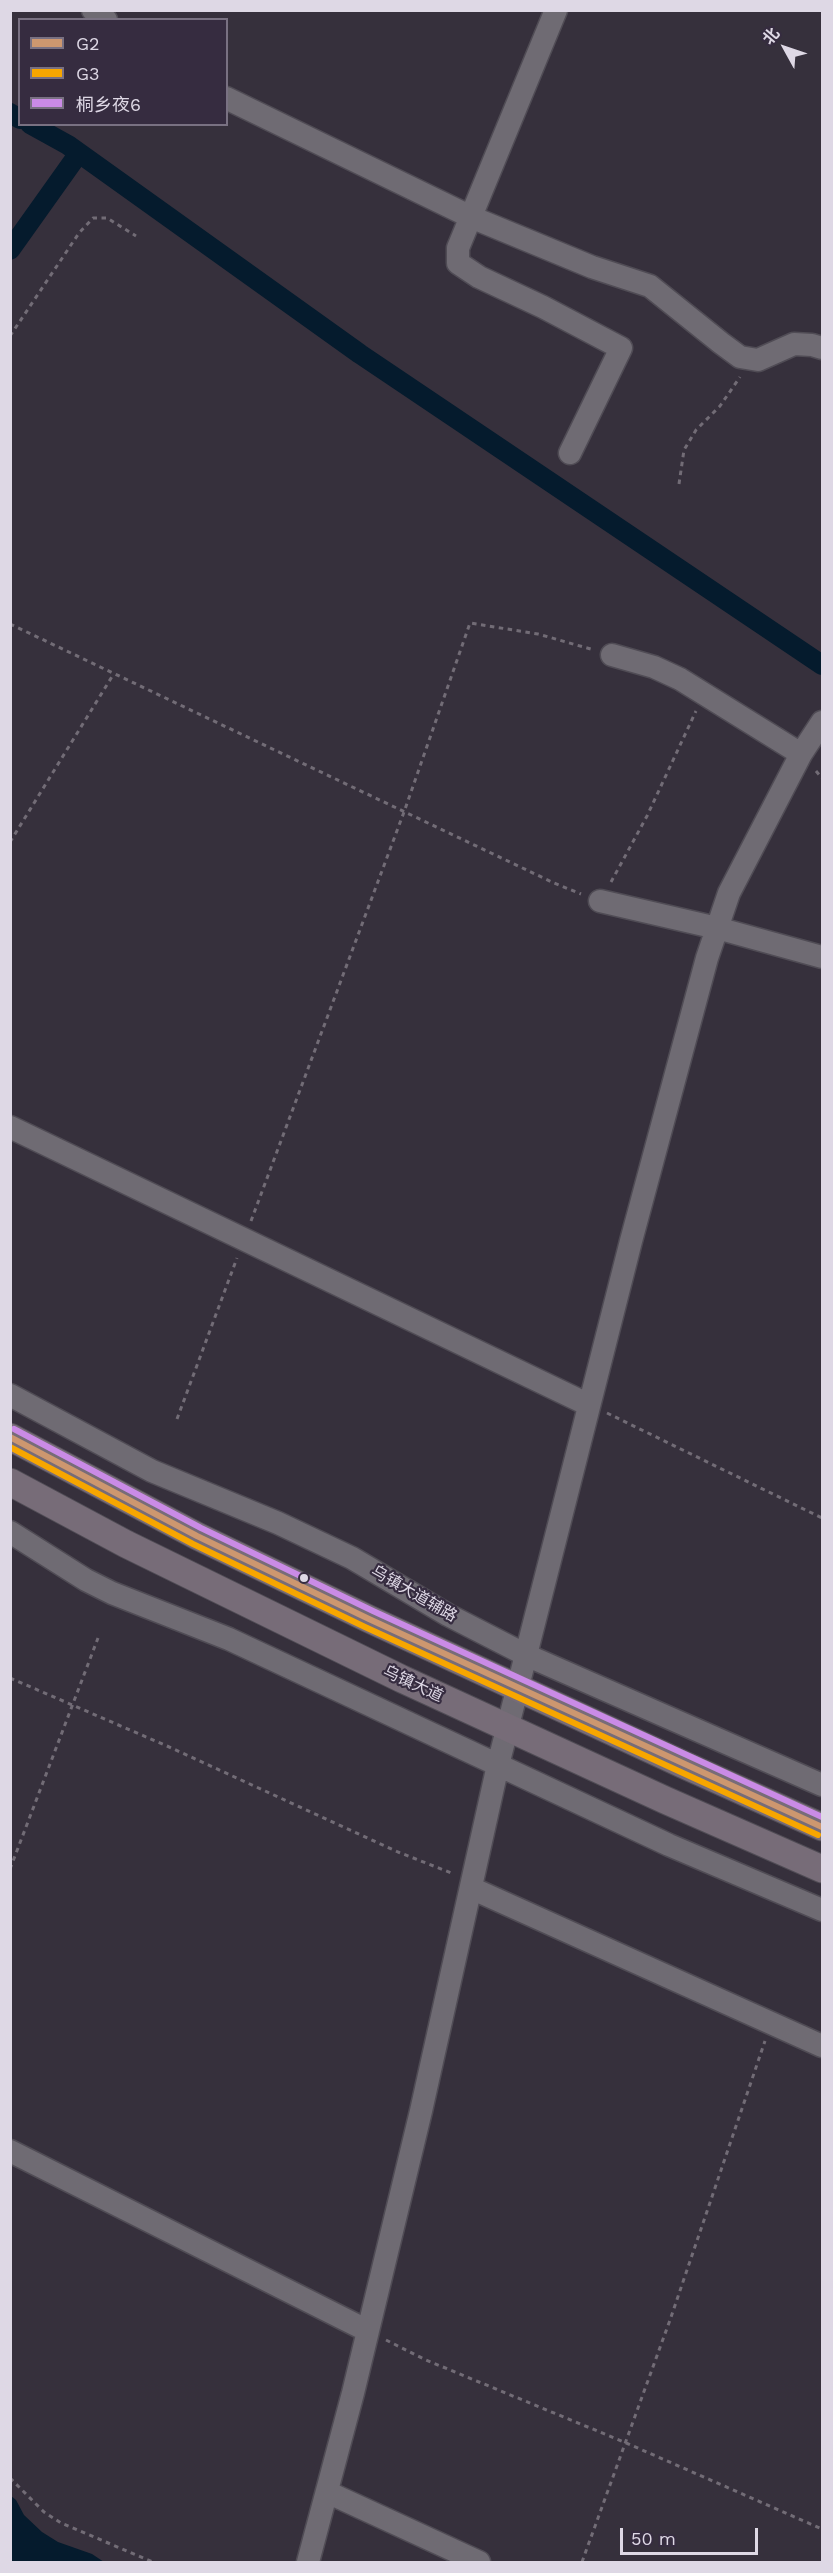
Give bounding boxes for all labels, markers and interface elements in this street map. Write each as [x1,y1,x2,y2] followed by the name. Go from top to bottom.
[18,18,228,126] legend
[755,18,815,78] north arrow
[758,24,783,48] text: 北
[76,33,100,54] text: G2
[76,63,100,84] text: G3
[76,94,141,115] text: 桐乡夜6
[368,1562,460,1626] street label: 乌镇大道辅路
[298,1572,310,1584] unlabelled marker
[380,1662,446,1706] street label: 乌镇大道
[623,2516,761,2554] scale bar
[631,2528,676,2549] text: 50 m

